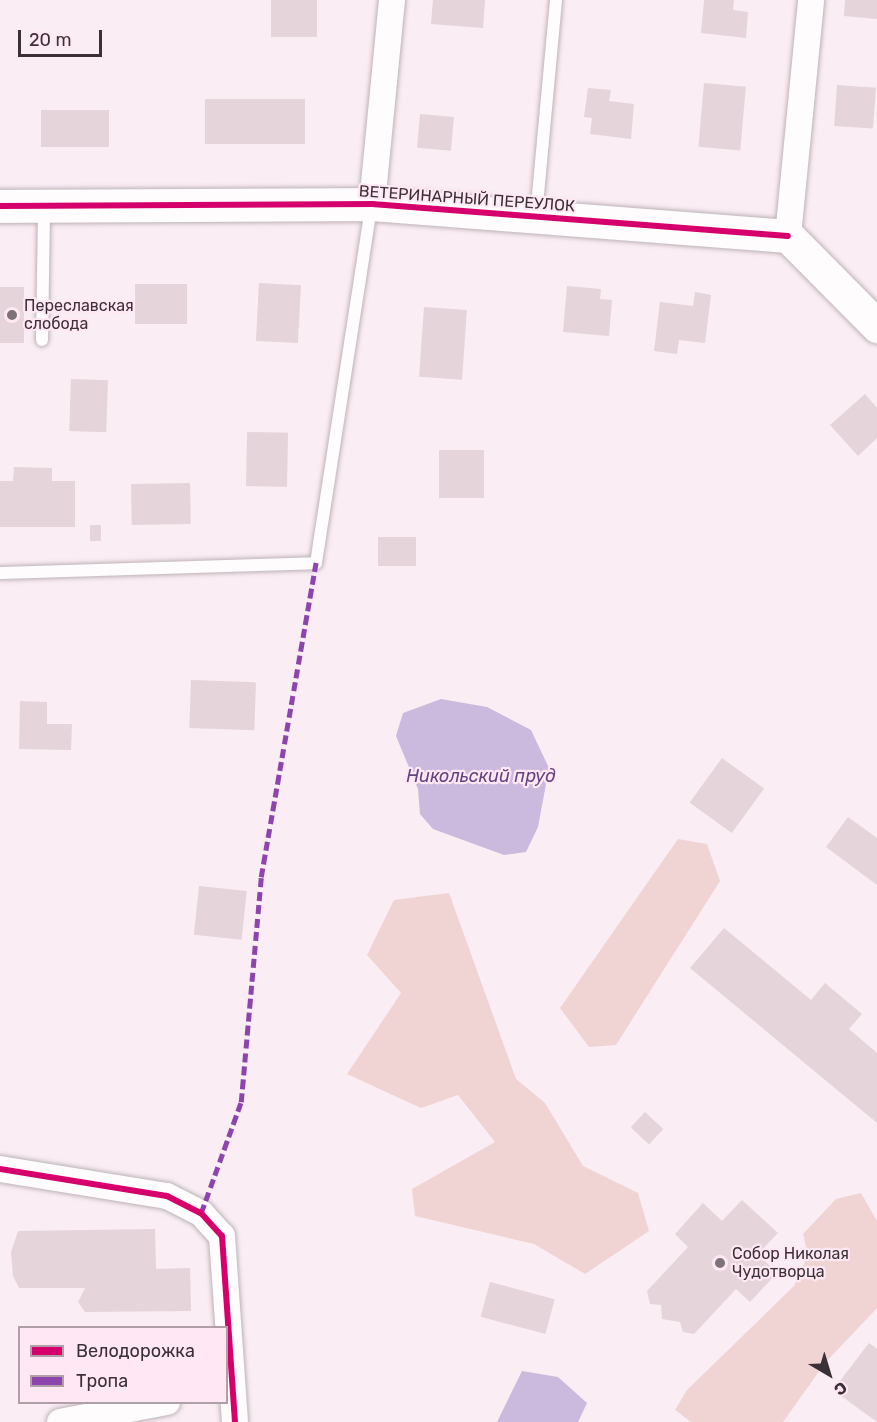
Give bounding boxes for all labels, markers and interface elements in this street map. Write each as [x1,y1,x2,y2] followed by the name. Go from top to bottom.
[21,18,105,56] scale bar
[29,29,71,51] text: 20 m
[358,182,576,216] street label: ВЕТЕРИНАРНЫЙ ПЕРЕУЛОК
[24,296,134,334] place label: Переславская слобода
[5,308,19,322] marker: Переславская слобода
[406,765,556,787] water label: Никольский пруд
[732,1244,849,1282] place label: Собор Николая Чудотворца
[713,1256,727,1270] marker: Собор Николая Чудотворца
[18,1326,228,1404] legend
[76,1340,195,1362] text: Велодорожка
[799,1344,859,1404] north arrow
[76,1370,128,1392] text: Тропа
[830,1378,851,1400] text: С

